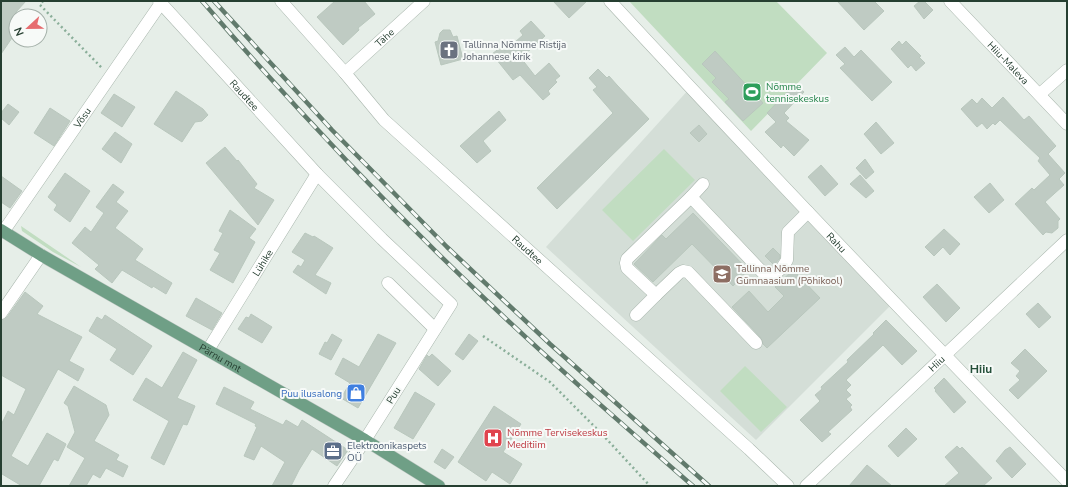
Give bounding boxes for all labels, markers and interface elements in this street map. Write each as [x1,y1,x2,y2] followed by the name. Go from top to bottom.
[8,8,48,48] north arrow
[11,25,28,38] text: N
[372,26,398,50] street label: Tähe
[462,38,566,64] place label: Tallinna Nõmme Ristija Johannese kirik
[438,39,460,61] church icon: Tallinna Nõmme Ristija Johannese kirik
[984,39,1032,88] street label: Hiiu-Maleva
[226,77,262,114] street label: Raudtee
[766,80,829,106] place label: Nõmme tennisekeskus
[741,81,763,103] sports icon: Nõmme tennisekeskus
[70,105,95,132] street label: Võsu
[823,230,849,256] street label: Rahu
[508,233,546,268] street label: Raudtee
[249,247,277,279] street label: Lühike
[736,262,843,288] place label: Tallinna Nõmme Gümnaasium (Põhikool)
[711,263,733,285] school or university icon: Tallinna Nõmme Gümnaasium (Põhikool)
[196,341,244,376] street label: Pärnu mnt
[926,353,948,375] street label: Hiiu
[970,361,992,377] district label: Hiiu
[345,382,367,404] shop icon: Puu ilusalong
[383,384,404,407] street label: Puu
[281,387,342,401] place label: Puu ilusalong
[507,426,608,452] place label: Nõmme Tervisekeskus Meditiim
[482,427,504,449] hospital icon: Nõmme Tervisekeskus Meditiim
[347,439,427,465] place label: Elektroonikaspets OÜ
[322,440,344,462] office icon: Elektroonikaspets OÜ

